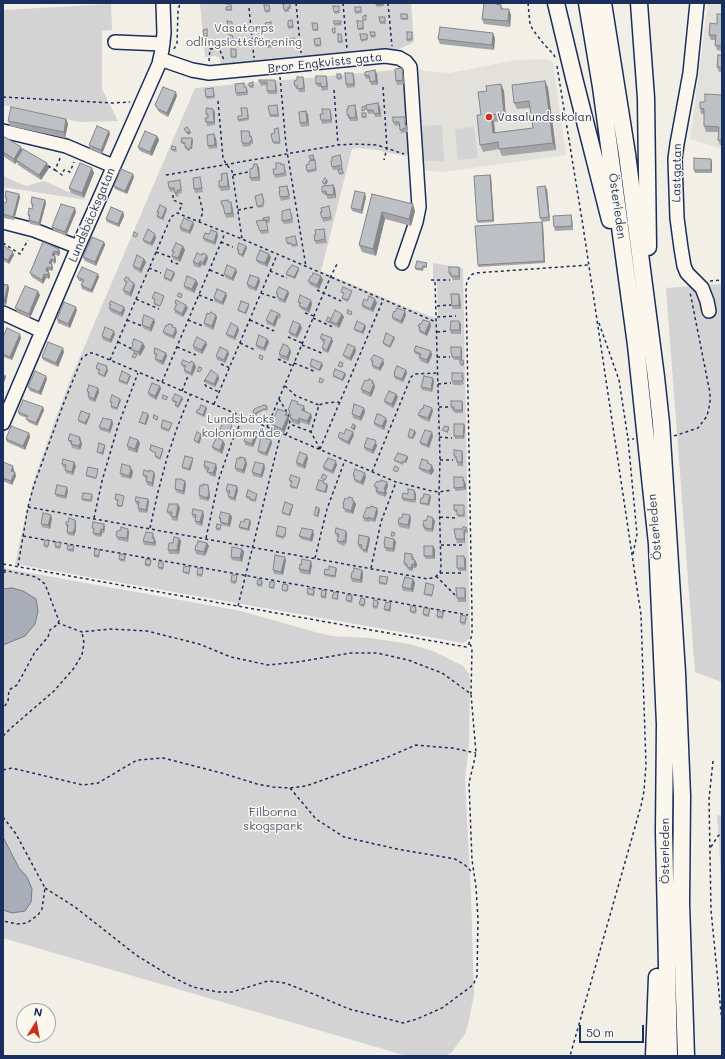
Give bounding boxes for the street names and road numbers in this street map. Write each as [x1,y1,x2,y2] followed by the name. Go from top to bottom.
[267,50,383,76] street label: Bror Engkvists gata
[669,144,685,202] street label: Lastgatan
[66,166,118,264] street label: Lundsbäcksgatan
[605,172,629,240] street label: Österleden
[645,493,665,561] street label: Österleden
[658,818,672,884] street label: Österleden

